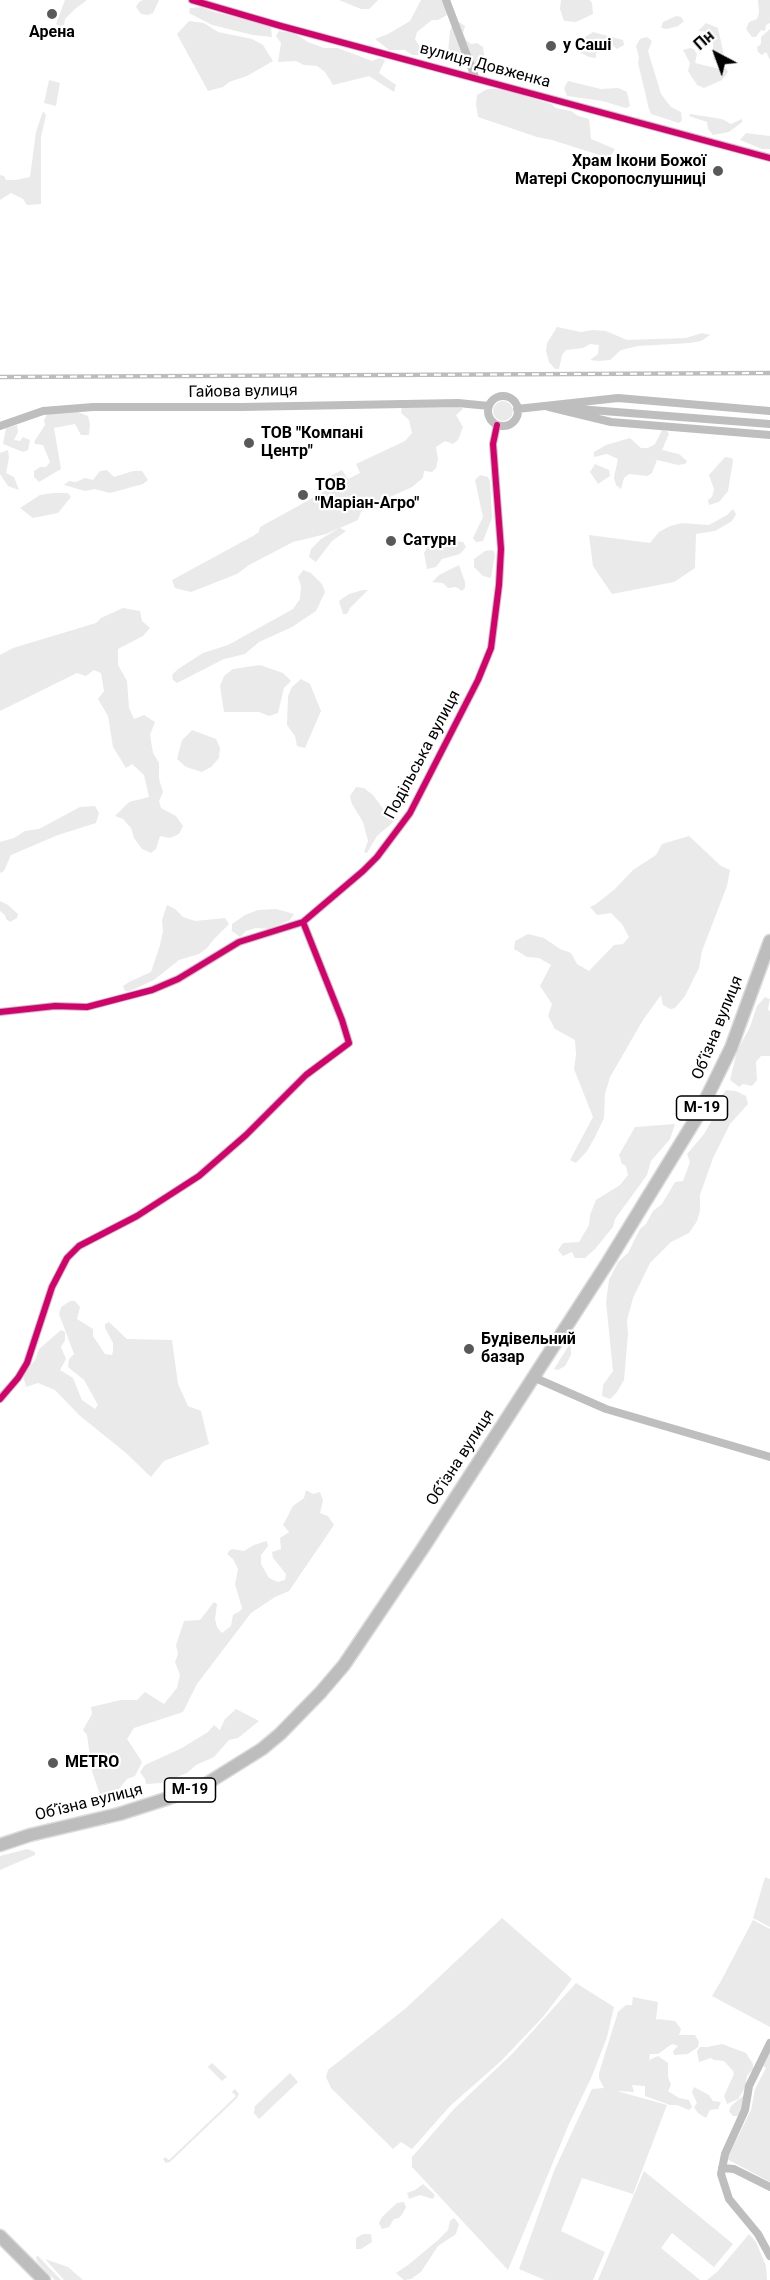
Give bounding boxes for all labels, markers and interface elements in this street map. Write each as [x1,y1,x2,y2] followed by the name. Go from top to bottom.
[45,7,59,21] marker: Арена
[29,23,75,43] place label: Арена
[686,24,746,84] north arrow
[690,26,718,54] text: Пн
[563,36,612,56] place label: у Саші
[418,39,552,93] street label: вулиця Довженка
[544,39,558,53] marker: у Саші
[515,152,706,190] place label: Храм Ікони Божої Матері Скоропослушниці
[711,164,725,178] marker: Храм Ікони Божої Матері Скоропослушниці
[188,381,298,403] street label: Гайова вулиця
[261,424,363,462] place label: ТОВ "Компані Центр"
[242,436,256,450] marker: ТОВ "Компані Центр"
[315,476,419,514] place label: ТОВ "Маріан-Агро"
[296,488,310,502] marker: ТОВ "Маріан-Агро"
[403,531,456,551] place label: Сатурн
[384,534,398,548] marker: Сатурн
[381,687,465,823] street label: Подільська вулиця
[688,973,748,1083] street label: Обʼїзна вулиця
[676,1096,728,1120] road number: М-19
[481,1330,576,1368] place label: Будівельний базар
[462,1342,476,1356] marker: Будівельний базар
[423,1407,499,1509] street label: Обʼїзна вулиця
[65,1753,119,1773] place label: METRO
[46,1756,60,1770] marker: METRO
[164,1778,216,1802] road number: М-19
[33,1780,145,1826] street label: Обʼїзна вулиця

